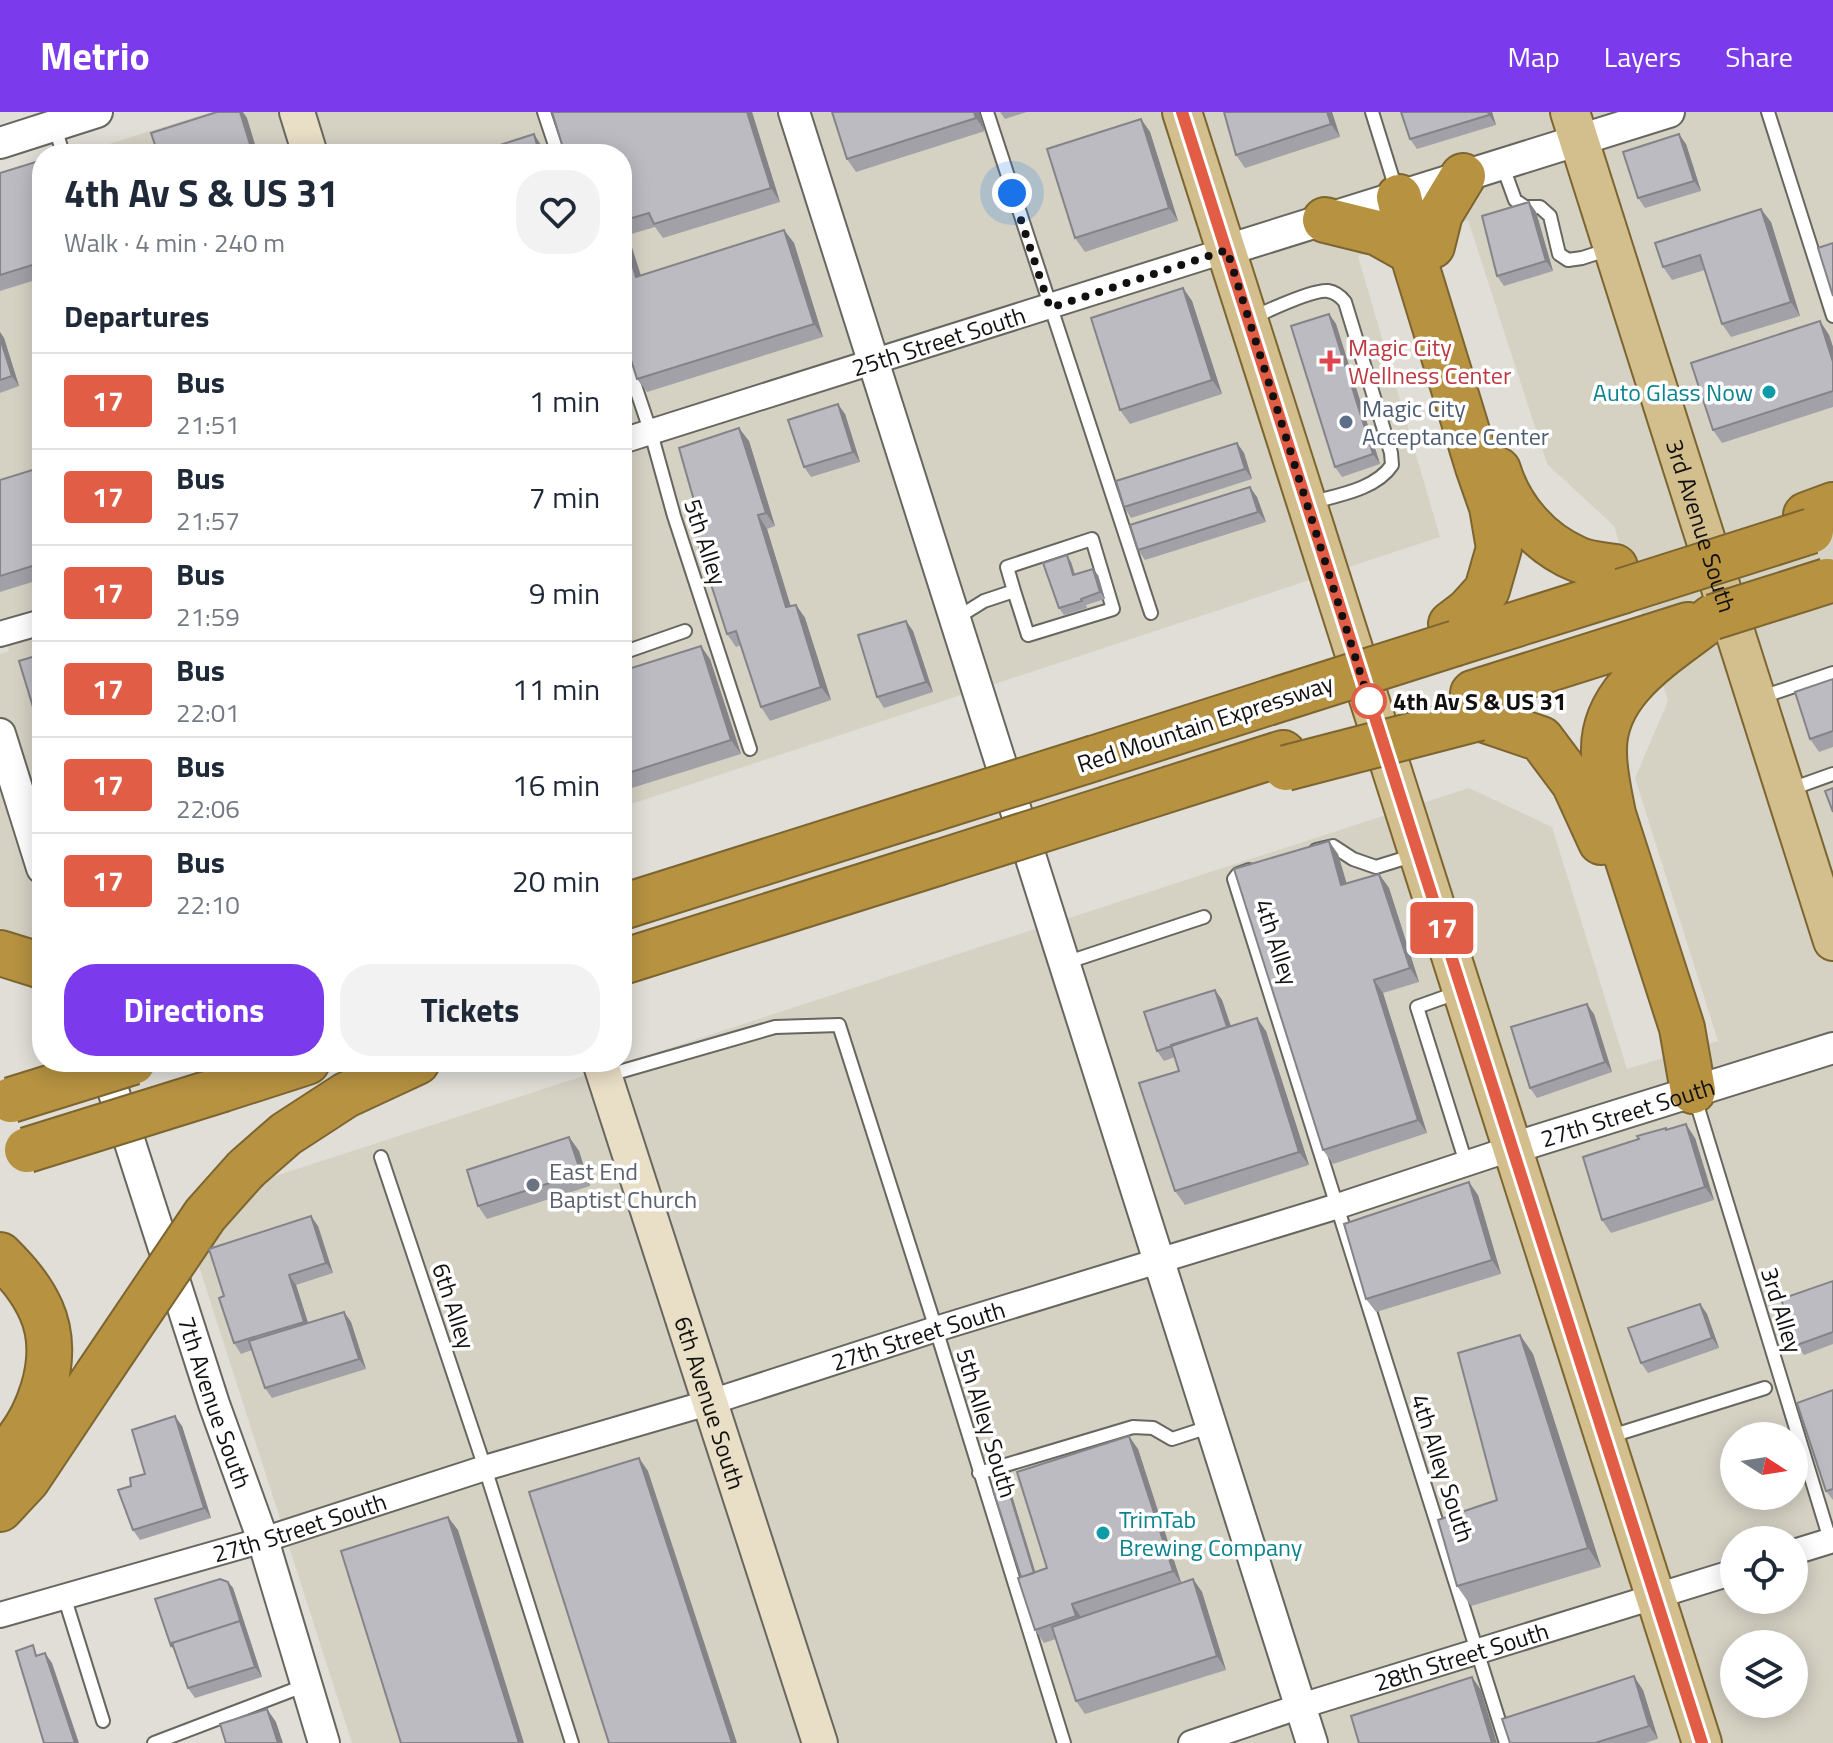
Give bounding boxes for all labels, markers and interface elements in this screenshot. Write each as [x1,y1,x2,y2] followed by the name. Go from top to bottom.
[40,27,150,85] text: Metrio
[1507,35,1560,78] text: Map
[1604,35,1681,78] text: Layers
[1725,35,1793,78] text: Share
[64,164,339,222] text: 4th Av S & US 31
[516,170,600,254] button: heart
[992,173,1032,213] your location
[64,223,285,262] text: Walk · 4 min · 240 m
[64,293,209,339] text: Departures
[847,297,1030,385] street label: 25th Street South
[1348,329,1511,393] place label: Magic City Wellness Center
[1319,350,1341,372] marker: Magic City Wellness Center
[176,359,225,405] text: Bus
[1593,374,1753,410] place label: Auto Glass Now
[529,378,600,424] text: 1 min
[92,379,124,422] text: 17
[1760,383,1778,401] marker: Auto Glass Now
[1362,390,1549,454] place label: Magic City Acceptance Center
[176,405,240,444] text: 21:51
[1337,413,1355,431] marker: Magic City Acceptance Center
[1657,435,1746,617] street label: 3rd Avenue South
[176,455,225,501] text: Bus
[529,474,600,520] text: 7 min
[92,475,124,518] text: 17
[675,494,737,590] street label: 5th Alley
[176,501,240,540] text: 21:57
[176,551,225,597] text: Bus
[529,570,600,616] text: 9 min
[92,571,124,614] text: 17
[176,597,240,636] text: 21:59
[176,647,225,693] text: Bus
[1072,664,1338,781] street label: Red Mountain Expressway
[512,666,600,712] text: 11 min
[92,667,124,710] text: 17
[1393,683,1566,719] place label: 4th Av S & US 31
[1352,684,1386,718] marker: 4th Av S & US 31
[176,693,240,732] text: 22:01
[176,743,225,789] text: Bus
[512,762,600,808] text: 16 min
[92,763,124,806] text: 17
[176,789,240,828] text: 22:06
[176,839,225,885] text: Bus
[512,858,600,904] text: 20 min
[92,859,124,902] text: 17
[176,885,240,924] text: 22:10
[1246,894,1308,990] street label: 4th Alley
[1406,902,1478,954] line badge: 17
[1426,906,1458,949] text: 17
[64,964,324,1056] button: Directions
[340,964,600,1056] button: Tickets
[1536,1068,1719,1156] street label: 27th Street South
[549,1153,697,1217] place label: East End Baptist Church
[524,1176,542,1194] marker: East End Baptist Church
[423,1258,485,1354] street label: 6th Alley
[1752,1263,1812,1358] street label: 3rd Alley
[827,1291,1010,1380] street label: 27th Street South
[665,1311,755,1494] street label: 6th Avenue South
[169,1312,261,1494] street label: 7th Avenue South
[947,1344,1027,1502] street label: 5th Alley South
[1402,1389,1484,1547] street label: 4th Alley South
[1720,1422,1808,1510] north arrow
[1720,1422,1808,1718] map controls
[208,1483,391,1571] street label: 27th Street South
[1119,1501,1303,1565] place label: TrimTab Brewing Company
[1094,1524,1112,1542] marker: TrimTab Brewing Company
[1720,1526,1808,1614] button: locate
[1370,1612,1553,1700] street label: 28th Street South
[1720,1630,1808,1718] button: layers

